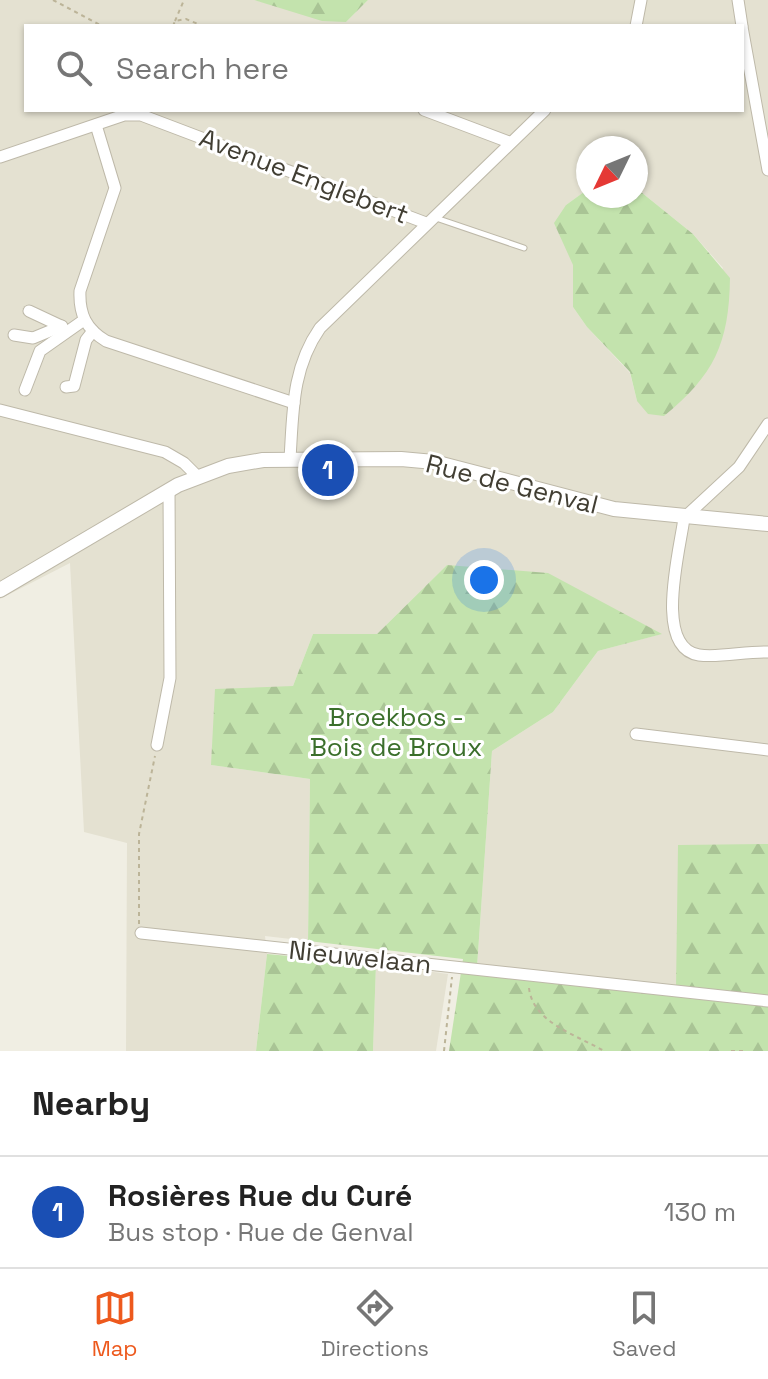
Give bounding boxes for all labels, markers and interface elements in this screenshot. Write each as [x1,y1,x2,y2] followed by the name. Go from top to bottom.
[24,24,744,112] search box
[52,46,96,90] icon: search
[116,49,289,88] text: Search here
[195,120,413,232] street label: Avenue Englebert
[576,136,648,208] north arrow
[302,440,354,500] pin: 1
[422,446,602,522] street label: Rue de Genval
[464,560,504,600] your location
[310,700,482,764] park label: Broekbos - Bois de Broux
[287,933,433,981] street label: Nieuwelaan
[32,1082,150,1125] text: Nearby
[108,1176,412,1215] text: Rosières Rue du Curé
[52,1195,64,1229] text: 1
[664,1195,736,1229] text: 130 m
[108,1215,414,1249] text: Bus stop · Rue de Genval
[92,1286,138,1362] tab: Map
[321,1286,429,1362] tab: Directions
[612,1286,676,1362] tab: Saved

